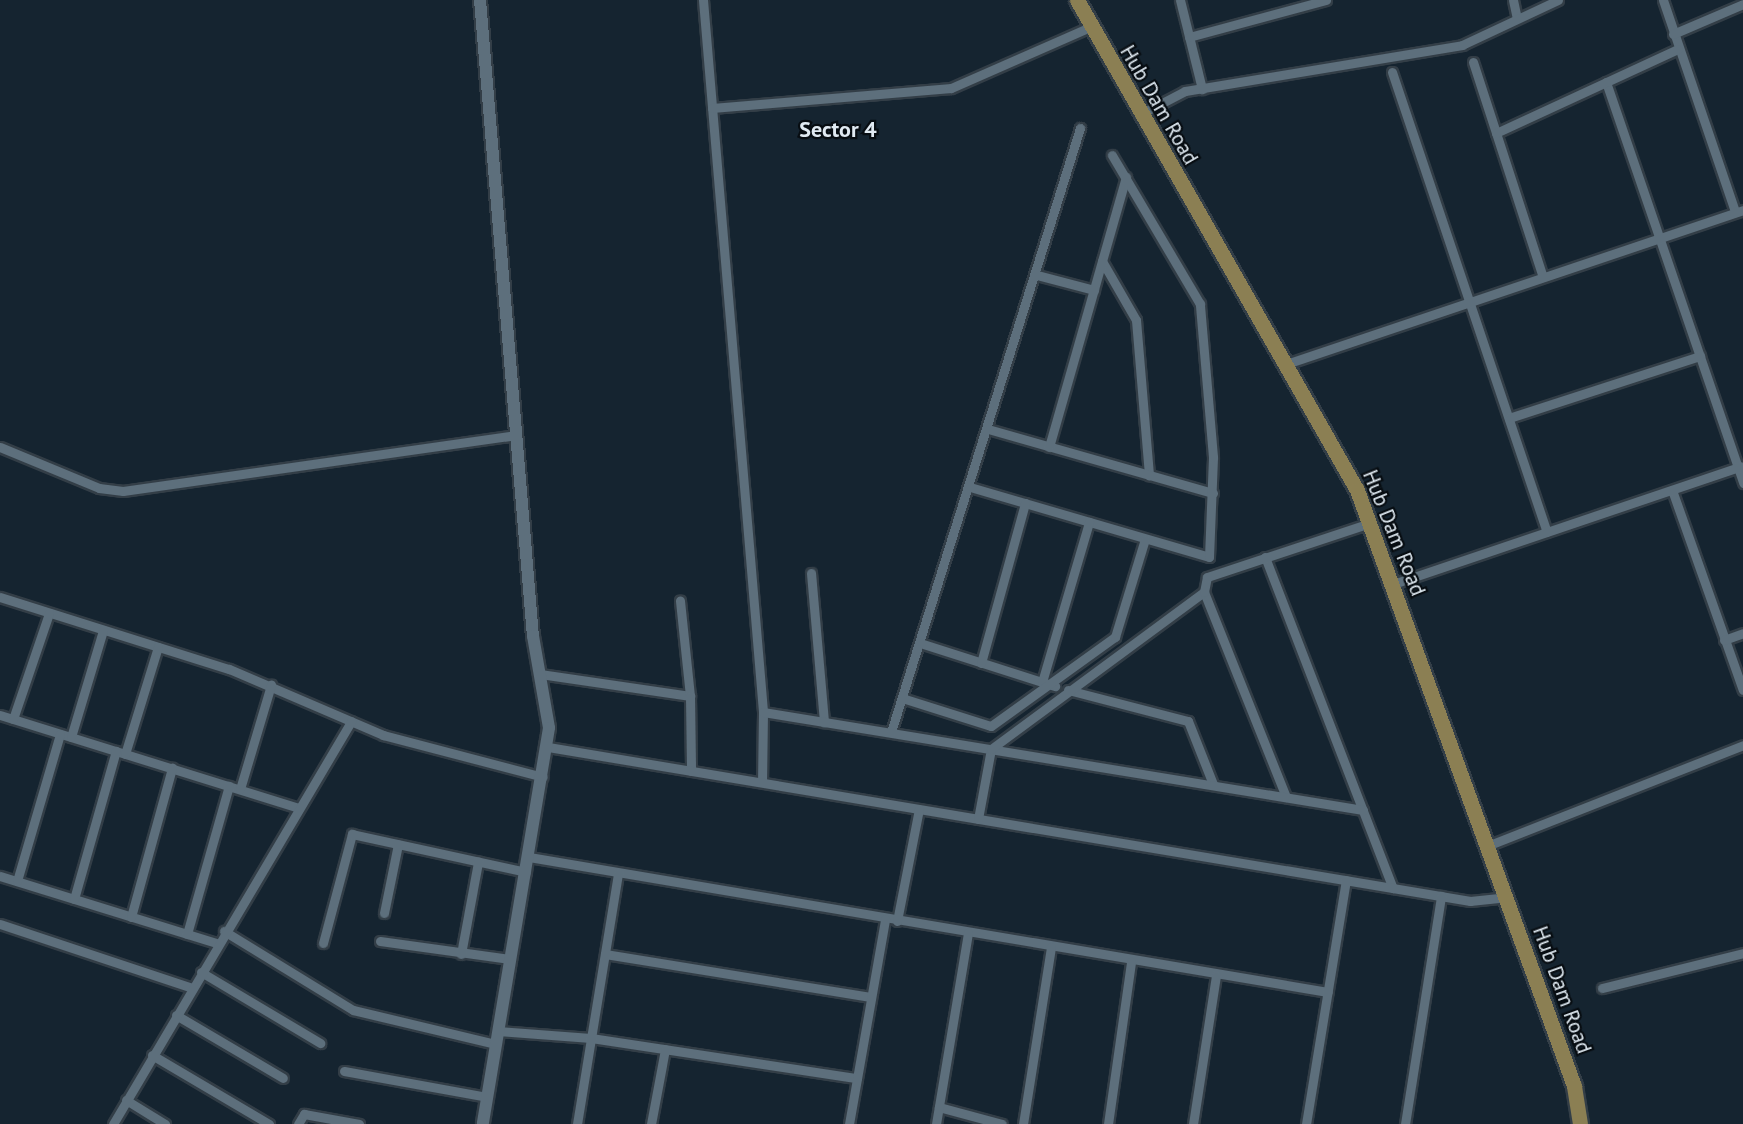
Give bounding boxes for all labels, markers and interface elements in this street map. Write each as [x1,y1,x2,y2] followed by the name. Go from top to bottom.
[1115,41,1203,169] street label: Hub Dam Road
[799,117,877,143] district label: Sector 4
[1357,466,1431,600] street label: Hub Dam Road
[1527,923,1597,1057] street label: Hub Dam Road

